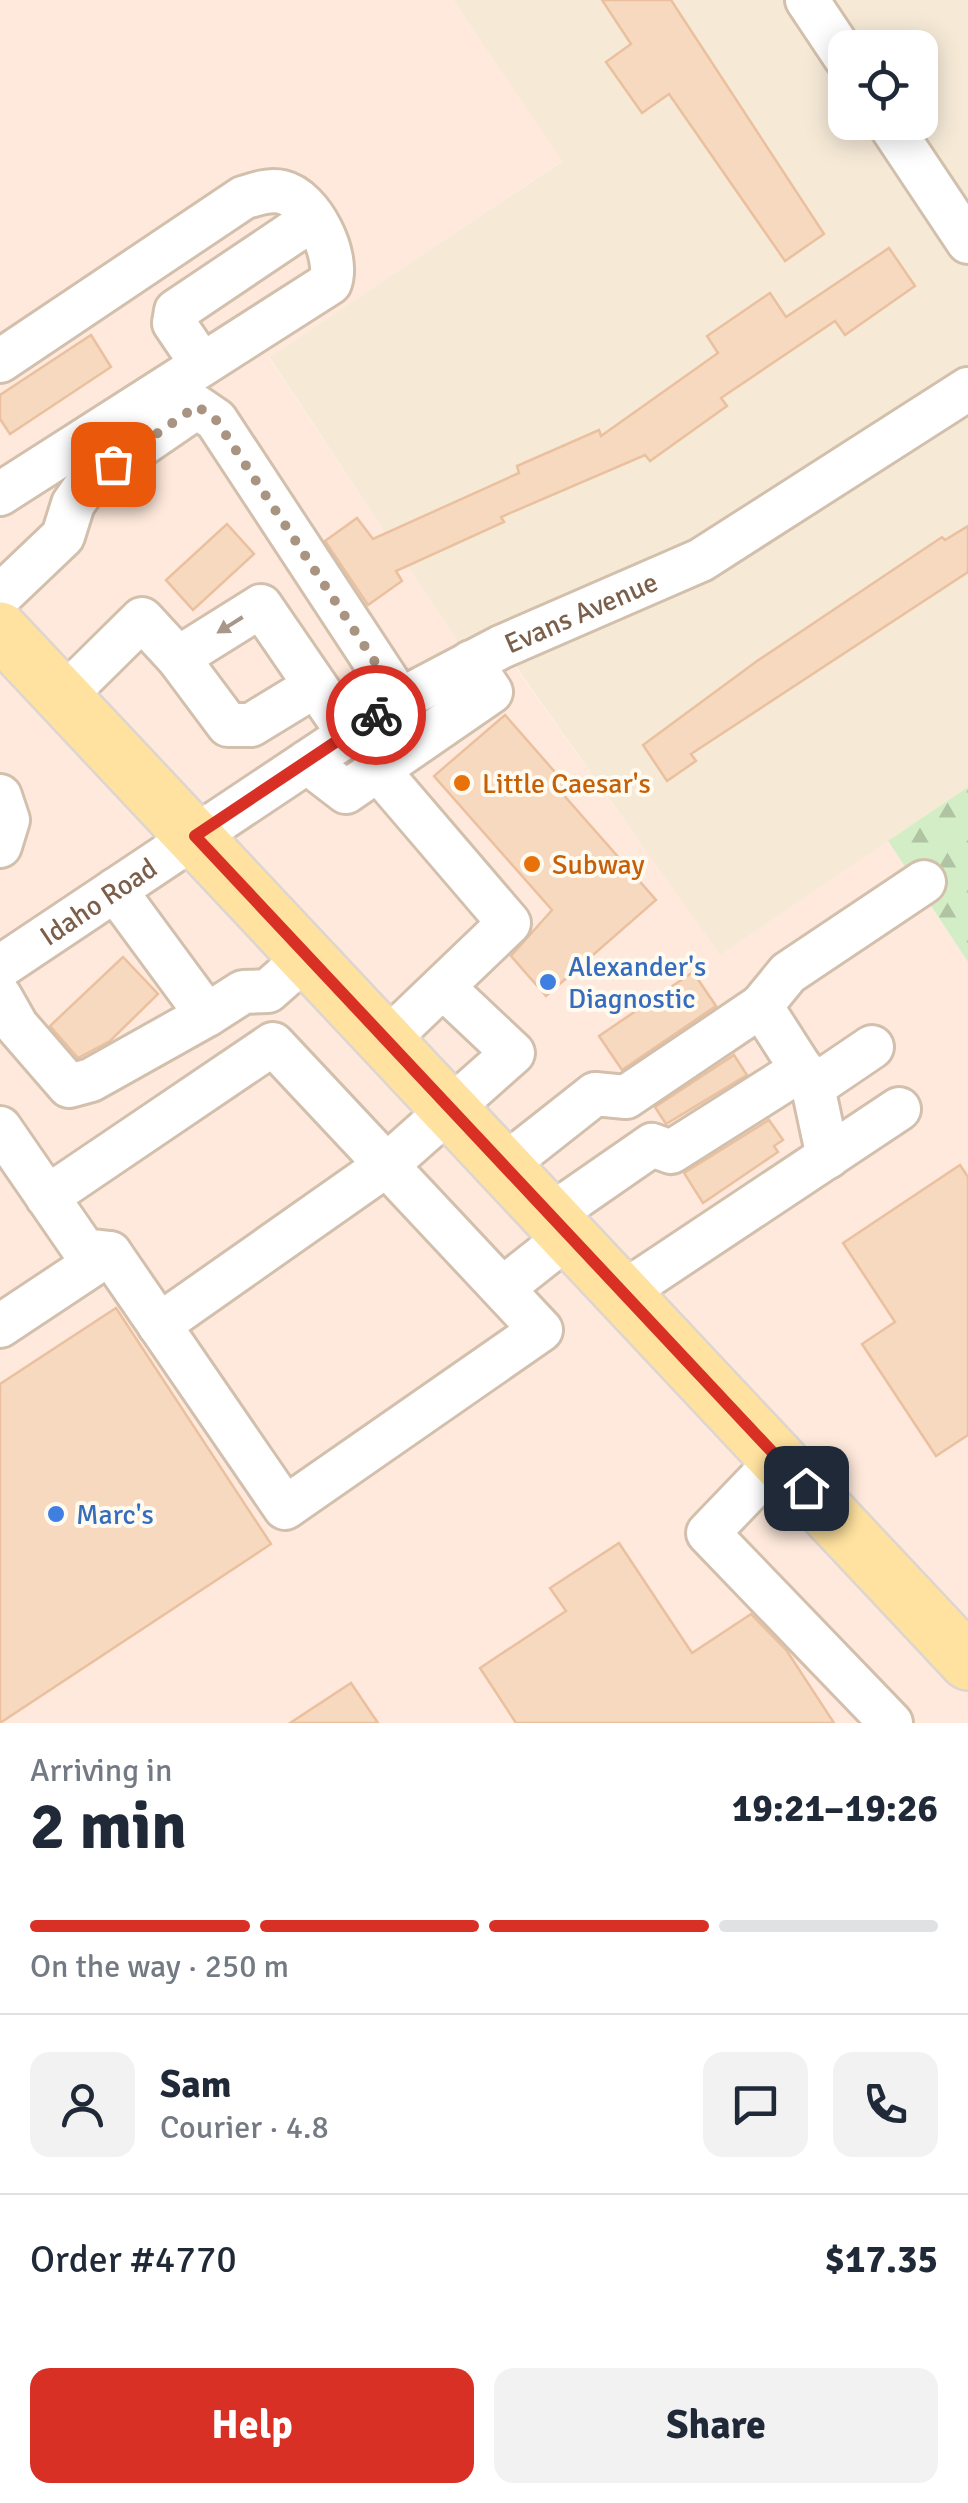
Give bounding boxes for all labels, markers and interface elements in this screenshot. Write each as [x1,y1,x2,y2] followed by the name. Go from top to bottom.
[828,30,938,140] map controls
[828,30,938,140] button: locate
[71,422,156,507] pin
[86,437,141,492] icon: bag
[499,565,663,661] street label: Evans Avenue
[216,616,244,634] one-way arrow
[326,665,426,765] courier
[349,688,404,743] icon: bike
[482,767,651,801] place label: Little Caesar's
[451,772,473,794] marker: Little Caesar's
[552,848,645,882] place label: Subway
[34,851,164,953] street label: Idaho Road
[521,853,543,875] marker: Subway
[568,950,706,1016] place label: Alexander's Diagnostic
[537,971,559,993] marker: Alexander's Diagnostic
[764,1446,849,1531] pin
[779,1461,834,1516] icon: home
[76,1498,154,1532] place label: Marc's
[45,1503,67,1525] marker: Marc's
[30,1751,172,1790] text: Arriving in
[732,1785,938,1832] text: 19:21–19:26
[30,1787,187,1867] text: 2 min
[30,1947,289,1986] text: On the way · 250 m
[30,2052,135,2157] button: person
[703,2052,808,2157] button: chat
[833,2052,938,2157] button: phone
[160,2061,231,2108] text: Sam
[160,2108,329,2147] text: Courier · 4.8
[30,2236,237,2283] text: Order #4770
[825,2236,938,2283] text: $17.35
[30,2368,474,2483] button: Help
[494,2368,938,2483] button: Share

